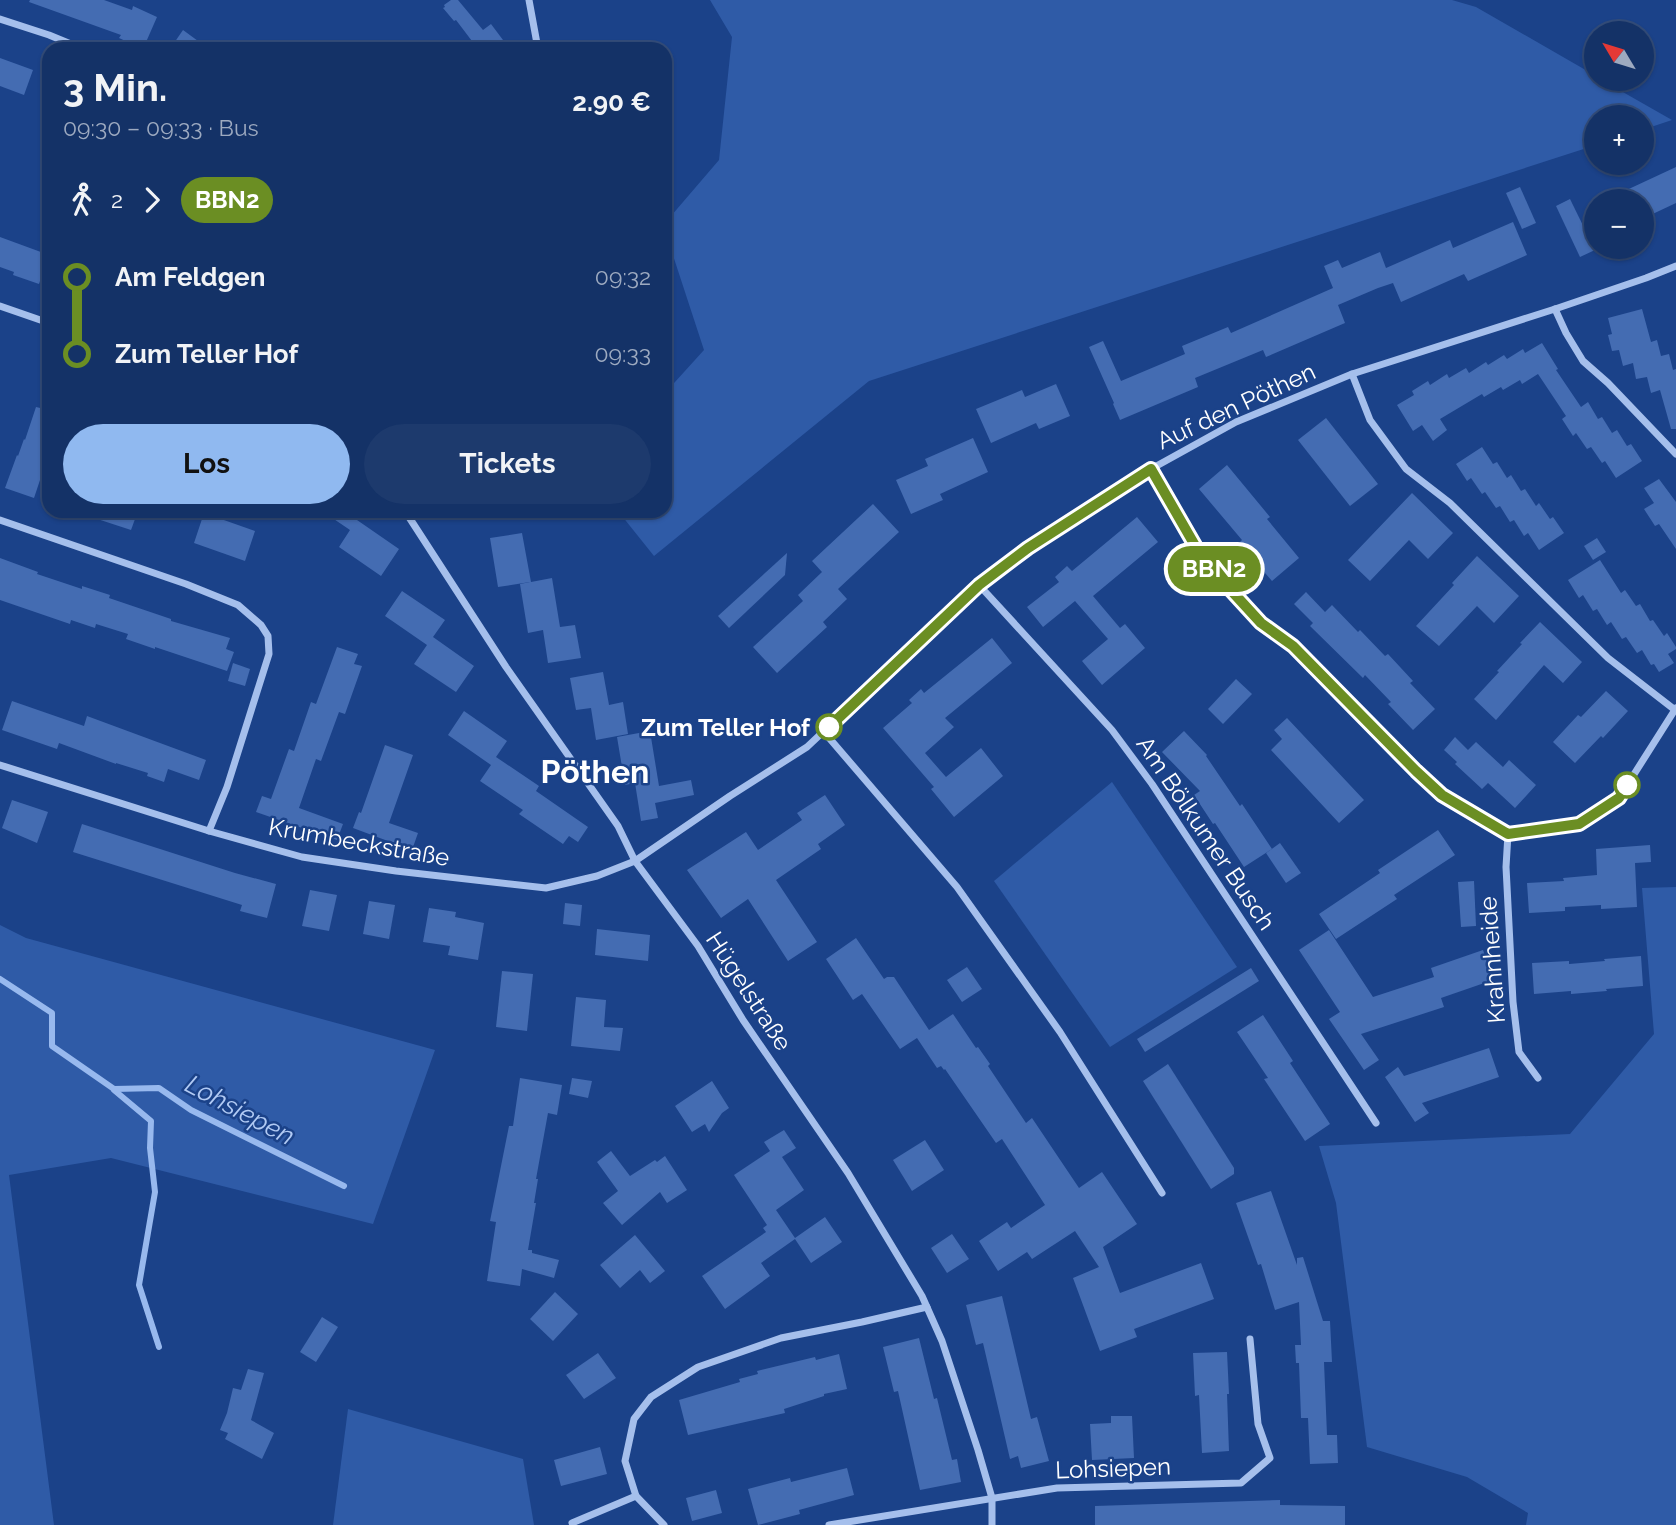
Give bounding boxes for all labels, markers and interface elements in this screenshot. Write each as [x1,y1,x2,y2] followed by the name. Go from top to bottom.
[1584,21,1654,91] north arrow
[1584,21,1654,259] map controls
[63,65,167,110] text: 3 Min.
[572,87,651,117] text: 2.90 €
[1584,105,1654,175] button: +
[63,114,259,141] text: 09:30 – 09:33 · Bus
[63,181,101,219] icon: walk
[133,181,171,219] icon: forward
[195,185,259,214] text: BBN2
[111,186,123,213] text: 2
[1584,189,1654,259] button: −
[115,262,265,292] text: Am Feldgen
[595,263,651,290] text: 09:32
[115,339,298,369] text: Zum Teller Hof
[595,340,651,367] text: 09:33
[1152,357,1320,455] street label: Auf den Pöthen
[63,424,350,504] button: Los
[364,424,651,504] button: Tickets
[1165,546,1263,592] line badge: BBN2
[1182,554,1246,583] text: BBN2
[641,713,811,742] place label: Zum Teller Hof
[816,714,842,740] marker: Zum Teller Hof
[1130,731,1282,935] street label: Am Bölkumer Busch
[541,753,649,790] district label: Pöthen
[1614,772,1640,798] unlabelled marker
[266,812,452,872] street label: Krumbeckstraße
[1473,896,1511,1024] street label: Krahnheide
[700,926,798,1056] street label: Hügelstraße
[181,1069,299,1151] water label: Lohsiepen
[1055,1451,1171,1485] street label: Lohsiepen

